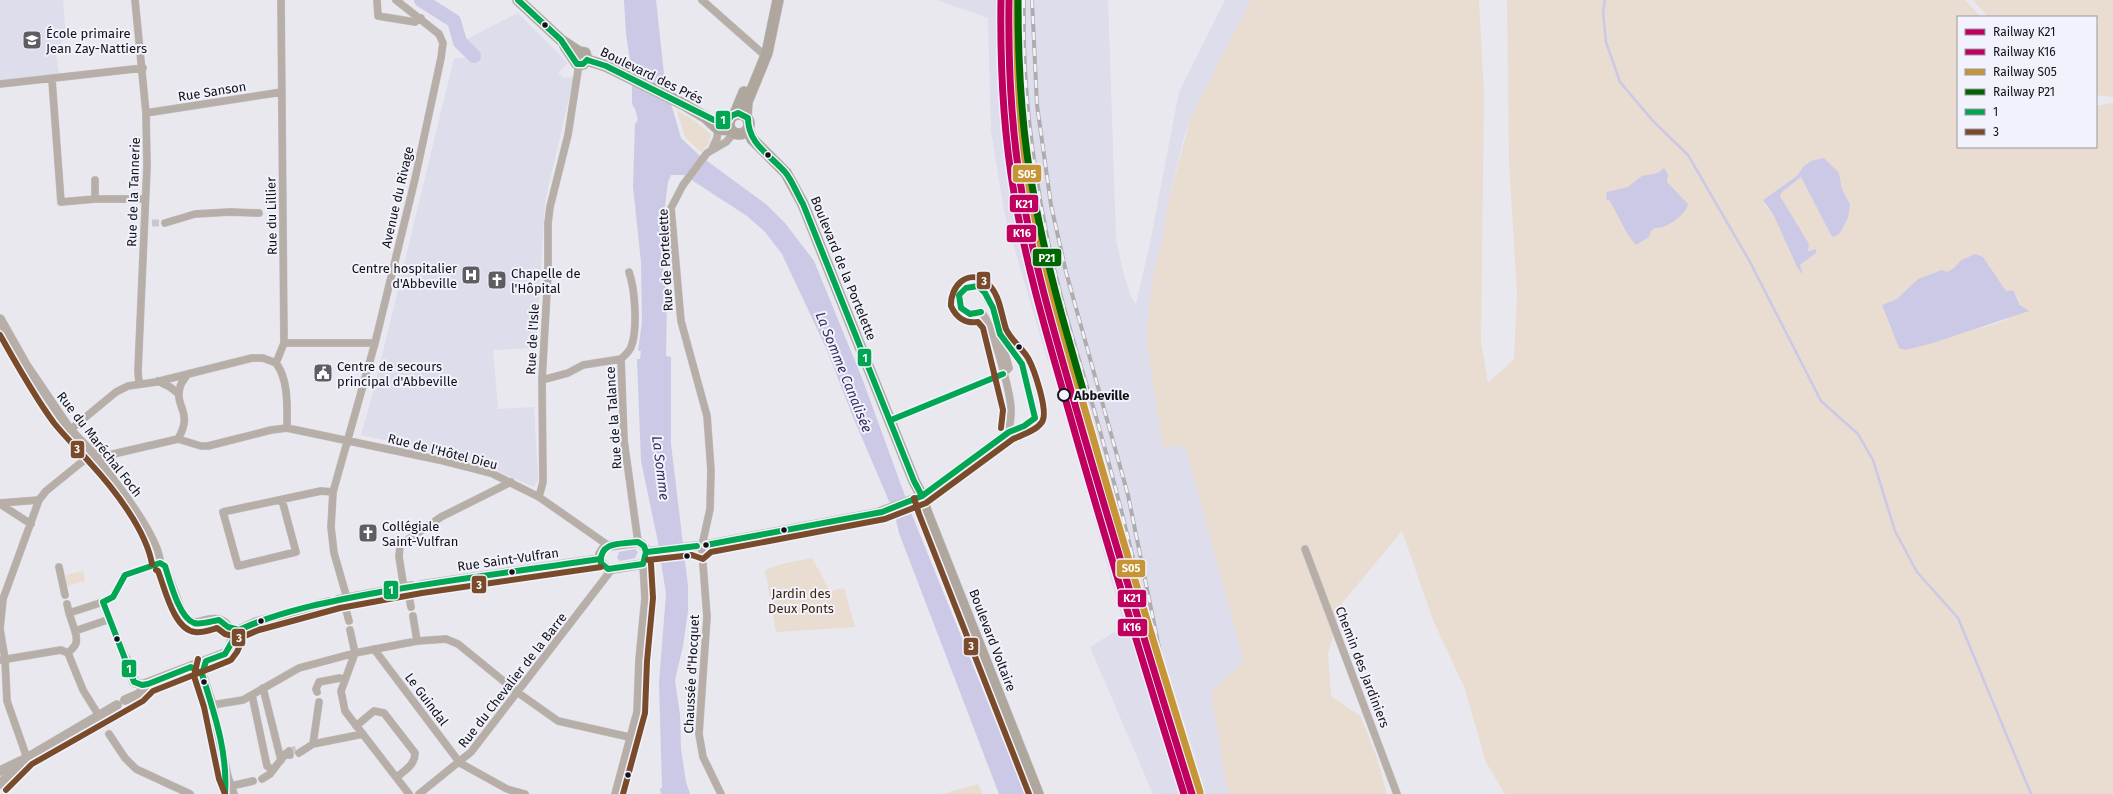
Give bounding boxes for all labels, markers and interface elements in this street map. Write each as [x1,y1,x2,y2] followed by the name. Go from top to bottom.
[1957,16,2097,148] legend
[540,20,550,30] unlabelled marker
[1993,25,2055,39] text: Railway K21
[46,26,147,56] place label: École primaire Jean Zay-Nattiers
[21,29,43,51] school or university icon: École primaire Jean Zay-Nattiers
[598,44,706,107] street label: Boulevard des Prés
[1993,45,2056,59] text: Railway K16
[1993,65,2057,79] text: Railway S05
[177,79,247,104] street label: Rue Sanson
[1993,85,2055,99] text: Railway P21
[1993,105,1998,119] text: 1
[715,110,731,130] line badge: 1
[720,114,726,127] text: 1
[1993,125,1999,139] text: 3
[124,137,143,247] street label: Rue de la Tannerie
[379,145,416,249] street label: Avenue du Rivage
[763,150,773,160] unlabelled marker
[1012,164,1042,183] line badge: S05
[1018,168,1036,181] text: S05
[263,177,280,255] street label: Rue du Lillier
[808,194,879,342] street label: Boulevard de la Portelette
[1009,194,1039,213] line badge: K21
[1015,198,1033,211] text: K21
[655,208,676,312] street label: Rue de Portelette
[1006,224,1037,243] line badge: K16
[1013,227,1031,240] text: K16
[1032,248,1062,267] line badge: P21
[1039,252,1055,265] text: P21
[352,261,457,291] place label: Centre hospitalier d'Abbeville
[460,264,482,286] hospital icon: Centre hospitalier d'Abbeville
[511,266,581,296] place label: Chapelle de l'Hôpital
[486,269,508,291] church icon: Chapelle de l'Hôpital
[976,271,991,290] line badge: 3
[980,275,987,288] text: 3
[523,303,542,375] street label: Rue de l'Isle
[812,309,876,435] water label: La Somme Canalisée
[1014,342,1024,352] unlabelled marker
[857,348,872,367] line badge: 1
[862,352,868,365] text: 1
[337,359,458,389] place label: Centre de secours principal d'Abbeville
[312,362,334,384] public building icon: Centre de secours principal d'Abbeville
[602,366,625,470] street label: Rue de la Talance
[1057,388,1071,402] marker: Abbeville
[1073,388,1129,403] place label: Abbeville
[54,389,145,500] street label: Rue du Maréchal Foch
[386,431,499,472] street label: Rue de l'Hôtel Dieu
[648,435,673,501] water label: La Somme
[70,440,85,459] line badge: 3
[73,443,80,456] text: 3
[382,519,458,549] place label: Collégiale Saint-Vulfran
[357,522,379,544] church icon: Collégiale Saint-Vulfran
[779,525,789,535] unlabelled marker
[701,540,711,550] unlabelled marker
[456,545,560,574] street label: Rue Saint-Vulfran
[682,551,692,561] unlabelled marker
[1116,559,1146,578] line badge: S05
[1122,562,1140,575] text: S05
[507,567,517,577] unlabelled marker
[471,575,487,594] line badge: 3
[475,579,482,592] text: 3
[383,580,399,600] line badge: 1
[388,584,394,597] text: 1
[768,586,834,616] park label: Jardin des Deux Ponts
[966,587,1019,693] street label: Boulevard Voltaire
[1117,589,1147,608] line badge: K21
[1123,592,1141,605] text: K21
[1333,605,1393,730] street label: Chemin des Jardiniers
[455,610,570,751] street label: Rue du Chevalier de la Barre
[681,614,702,734] street label: Chaussée d'Hocquet
[256,616,266,626] unlabelled marker
[1117,618,1148,637] line badge: K16
[1123,621,1141,634] text: K16
[231,628,246,647] line badge: 3
[235,632,242,645] text: 3
[112,634,122,644] unlabelled marker
[963,637,979,656] line badge: 3
[967,640,974,653] text: 3
[121,659,137,678] line badge: 1
[126,663,132,676] text: 1
[402,670,451,729] street label: Le Guindal
[199,677,209,687] unlabelled marker
[623,770,633,780] unlabelled marker

